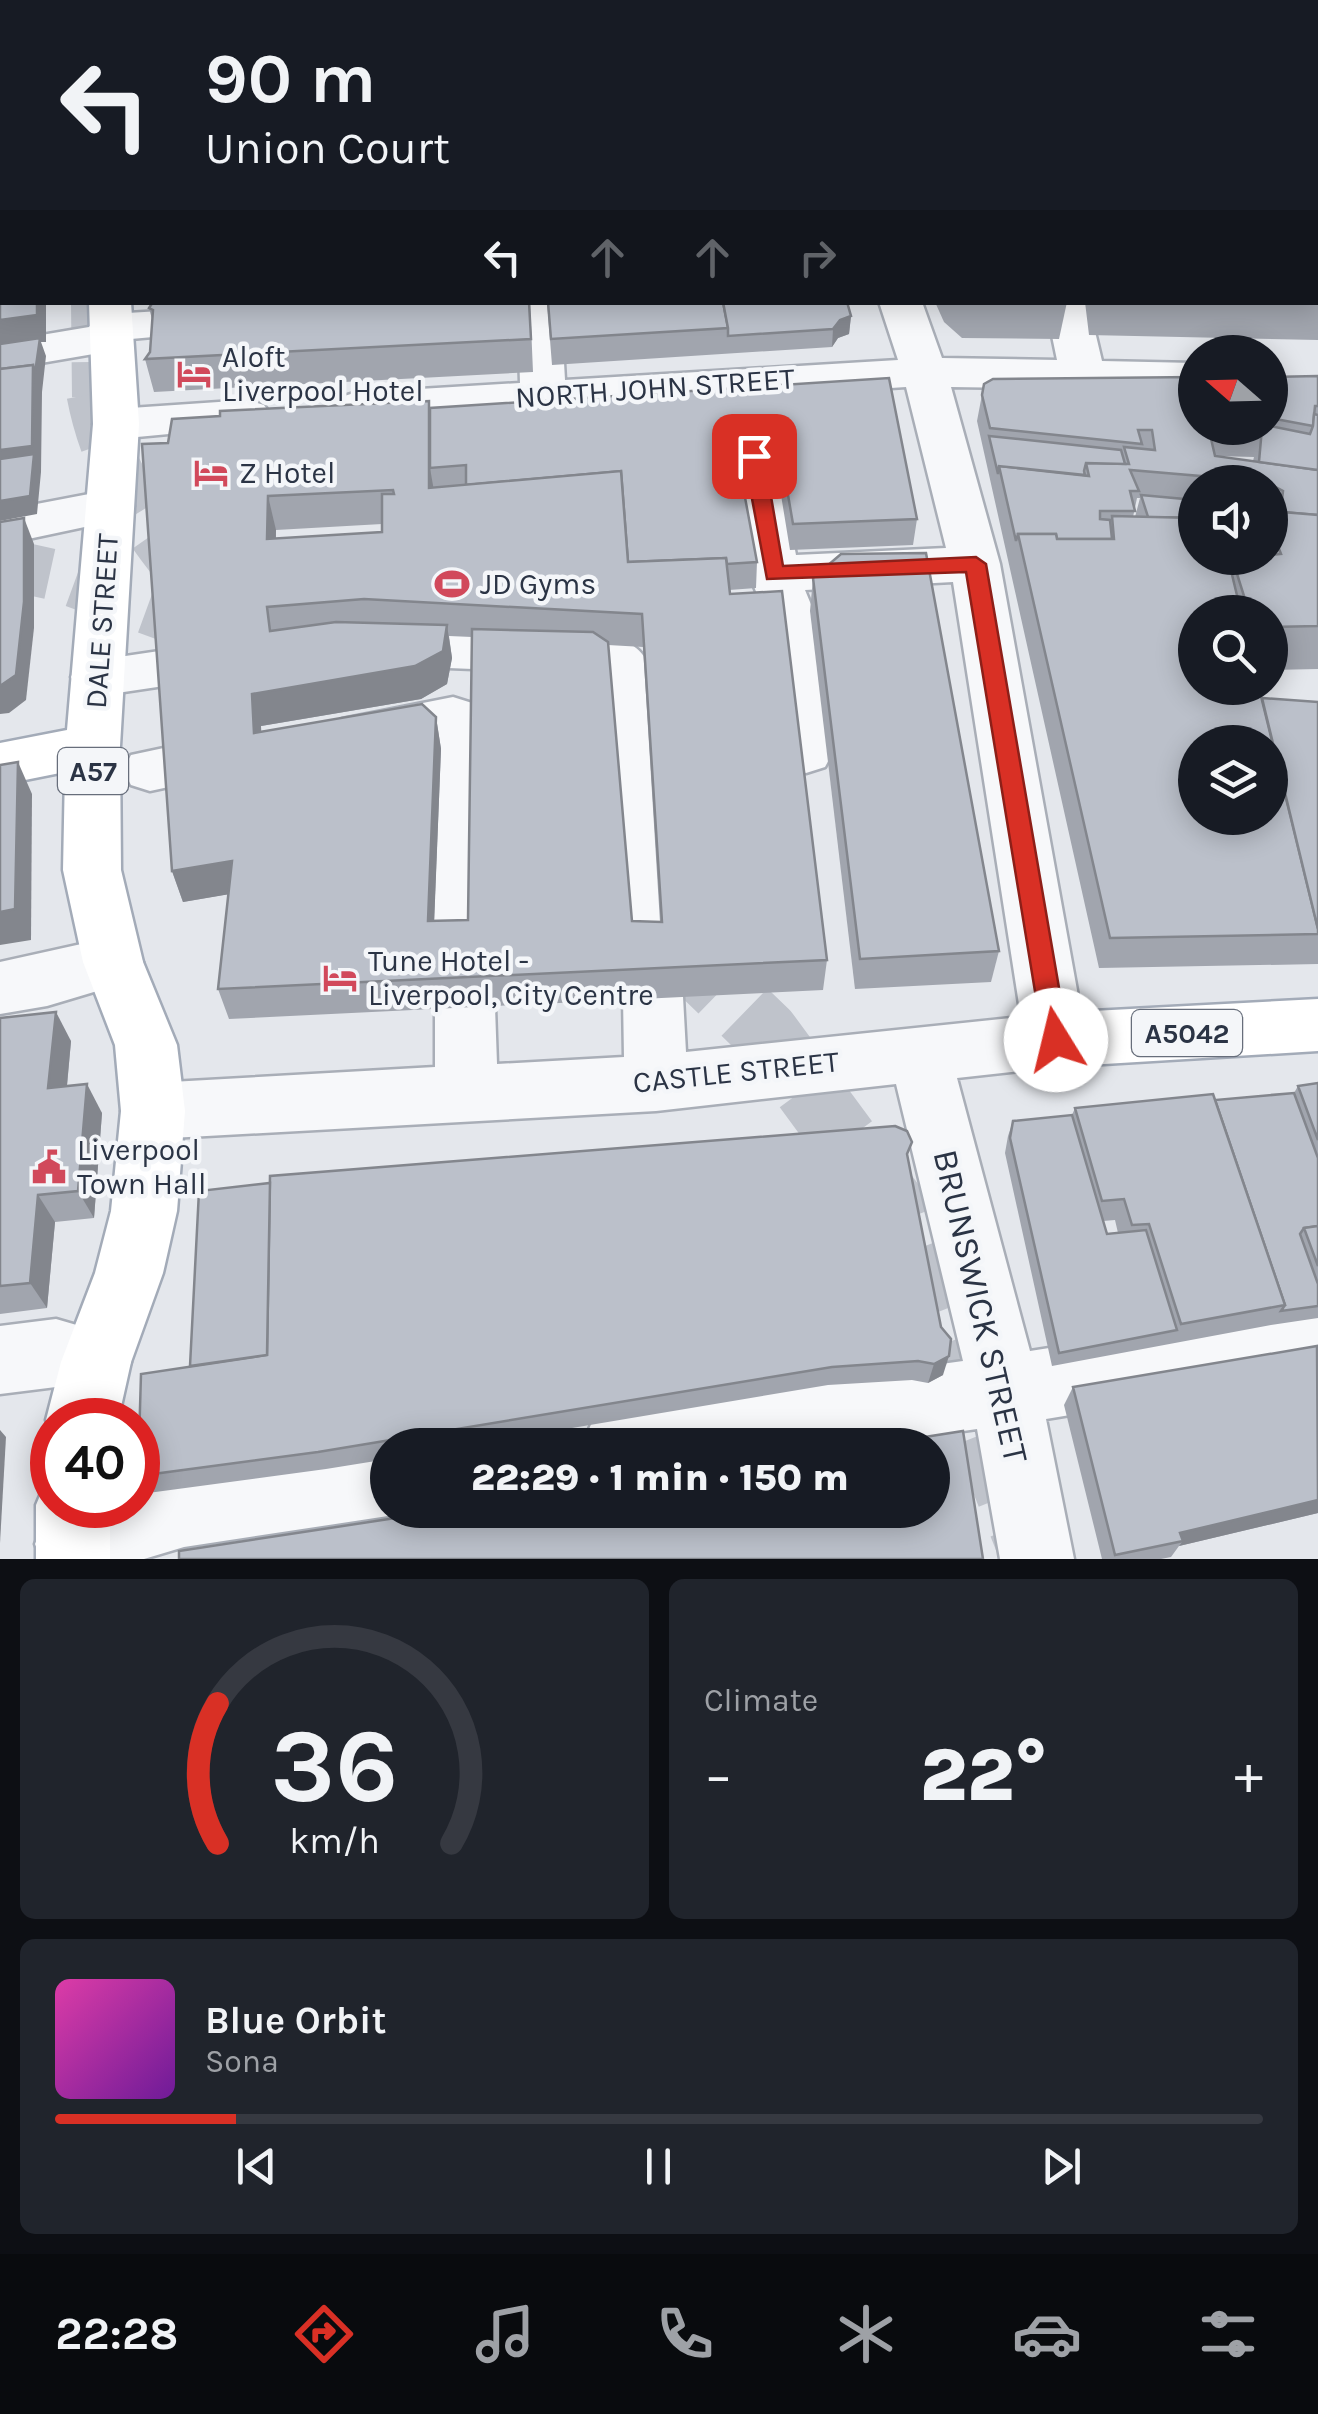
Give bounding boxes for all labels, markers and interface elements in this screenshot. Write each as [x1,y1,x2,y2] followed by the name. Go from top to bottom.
[205,38,376,120] text: 90 m
[40,40,170,170] icon: left
[205,122,450,174] text: Union Court
[475,230,530,285] icon: left
[580,230,635,285] icon: ahead
[685,230,740,285] icon: ahead
[790,230,845,285] icon: right
[1178,335,1288,445] north arrow
[1178,335,1288,835] map controls
[222,339,424,409] place label: Aloft Liverpool Hotel
[175,355,213,393] hotel icon: Aloft Liverpool Hotel
[514,360,796,416] street label: NORTH JOHN STREET
[712,414,797,499] pin
[727,429,782,484] icon: arrive
[192,454,230,492] hotel icon: Z Hotel
[239,455,335,491] place label: Z Hotel
[1178,465,1288,575] button: sound
[78,532,126,710] street label: DALE STREET
[433,565,471,603] sports icon: JD Gyms
[480,566,596,602] place label: JD Gyms
[1178,595,1288,705] button: search
[1178,725,1288,835] button: layers
[58,748,128,794] road number: A57
[368,943,654,1013] place label: Tune Hotel - Liverpool, City Centre
[321,959,359,997] hotel icon: Tune Hotel - Liverpool, City Centre
[1004,988,1108,1092] position arrow
[1132,1010,1242,1056] road number: A5042
[631,1043,841,1101] street label: CASTLE STREET
[77,1132,206,1202] place label: Liverpool Town Hall
[925,1145,1037,1467] street label: BRUNSWICK STREET
[30,1148,68,1186] public building icon: Liverpool Town Hall
[30,1398,160,1528] speed limit sign: 40
[471,1455,849,1500] text: 22:29 · 1 min · 150 m
[704,1682,818,1719] text: Climate
[271,1706,398,1827] text: 36
[920,1731,1047,1819] text: 22°
[704,1743,733,1807] text: −
[1234,1743,1263,1807] text: +
[289,1820,380,1862] text: km/h
[205,1998,386,2043] text: Blue Orbit
[205,2043,279,2080] text: Sona
[229,2139,284,2194] icon: previous
[631,2139,686,2194] icon: pause
[1034,2139,1089,2194] icon: next
[289,2299,359,2369] icon: directions
[470,2299,540,2369] icon: music
[650,2299,720,2369] icon: phone
[831,2299,901,2369] icon: climate
[1012,2299,1082,2369] icon: car
[1193,2299,1263,2369] icon: filters
[55,2308,178,2360] text: 22:28

